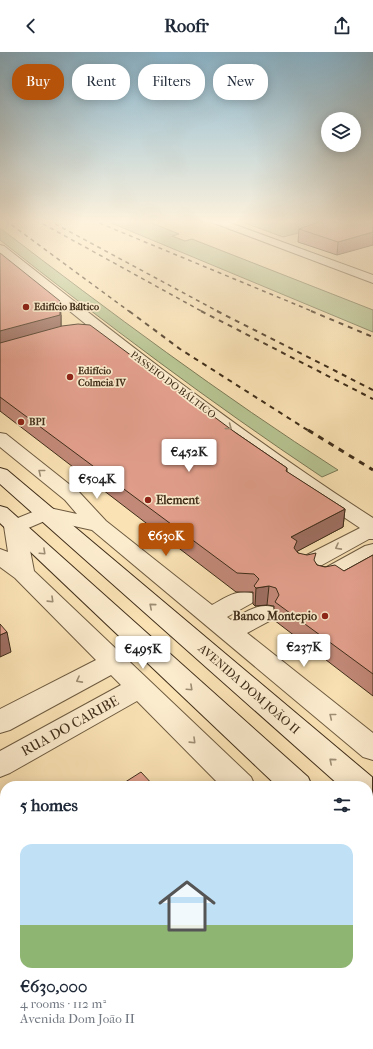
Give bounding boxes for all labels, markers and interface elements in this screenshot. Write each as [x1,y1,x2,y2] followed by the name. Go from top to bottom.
[20,15,42,37] icon: back
[331,15,353,37] icon: share
[164,16,209,37] text: Roofr
[12,64,64,100] chip: Buy
[72,64,130,100] chip: Rent
[138,64,205,100] chip: Filters
[213,64,268,100] chip: New
[321,112,361,152] map controls
[321,112,361,152] button: layers
[34,301,99,313] place label: Edifício Báltico
[21,302,31,312] marker: Edifício Báltico
[128,348,219,421] street label: PASSEIO DO BÁLTICO
[78,365,126,389] place label: Edifício Colmeia IV
[65,372,75,382] marker: Edifício Colmeia IV
[29,416,45,428] place label: BPI
[16,417,26,427] marker: BPI
[225,423,232,430] one-way arrow
[161,439,217,473] pin: €452K
[171,444,207,459] text: €452K
[69,466,125,500] pin: €504K
[39,470,46,477] one-way arrow
[78,471,116,486] text: €504K
[156,493,200,507] place label: Element
[143,495,153,505] marker: Element
[138,523,194,557] pin: €630K
[148,528,184,543] text: €630K
[335,542,343,550] one-way arrow
[38,548,46,555] one-way arrow
[46,595,54,603] one-way arrow
[149,603,157,610] one-way arrow
[233,609,317,624] place label: Banco Montepio
[320,611,330,621] marker: Banco Montepio
[276,634,332,668] pin: €237K
[115,636,171,670] pin: €495K
[286,639,322,654] text: €237K
[195,640,303,737] street label: AVENIDA DOM JOÃO II
[124,641,162,656] text: €495K
[76,676,83,683] one-way arrow
[185,683,193,691] one-way arrow
[18,692,122,760] street label: RUA DO CARIBE
[329,713,336,720] one-way arrow
[188,736,196,743] one-way arrow
[329,758,337,765] one-way arrow
[331,794,353,816] icon: filters
[20,795,78,815] text: 5 homes
[151,870,223,942] icon: home
[20,976,87,996] text: €630,000
[20,996,106,1011] text: 4 rooms · 112 m²
[20,1011,135,1026] text: Avenida Dom João II

